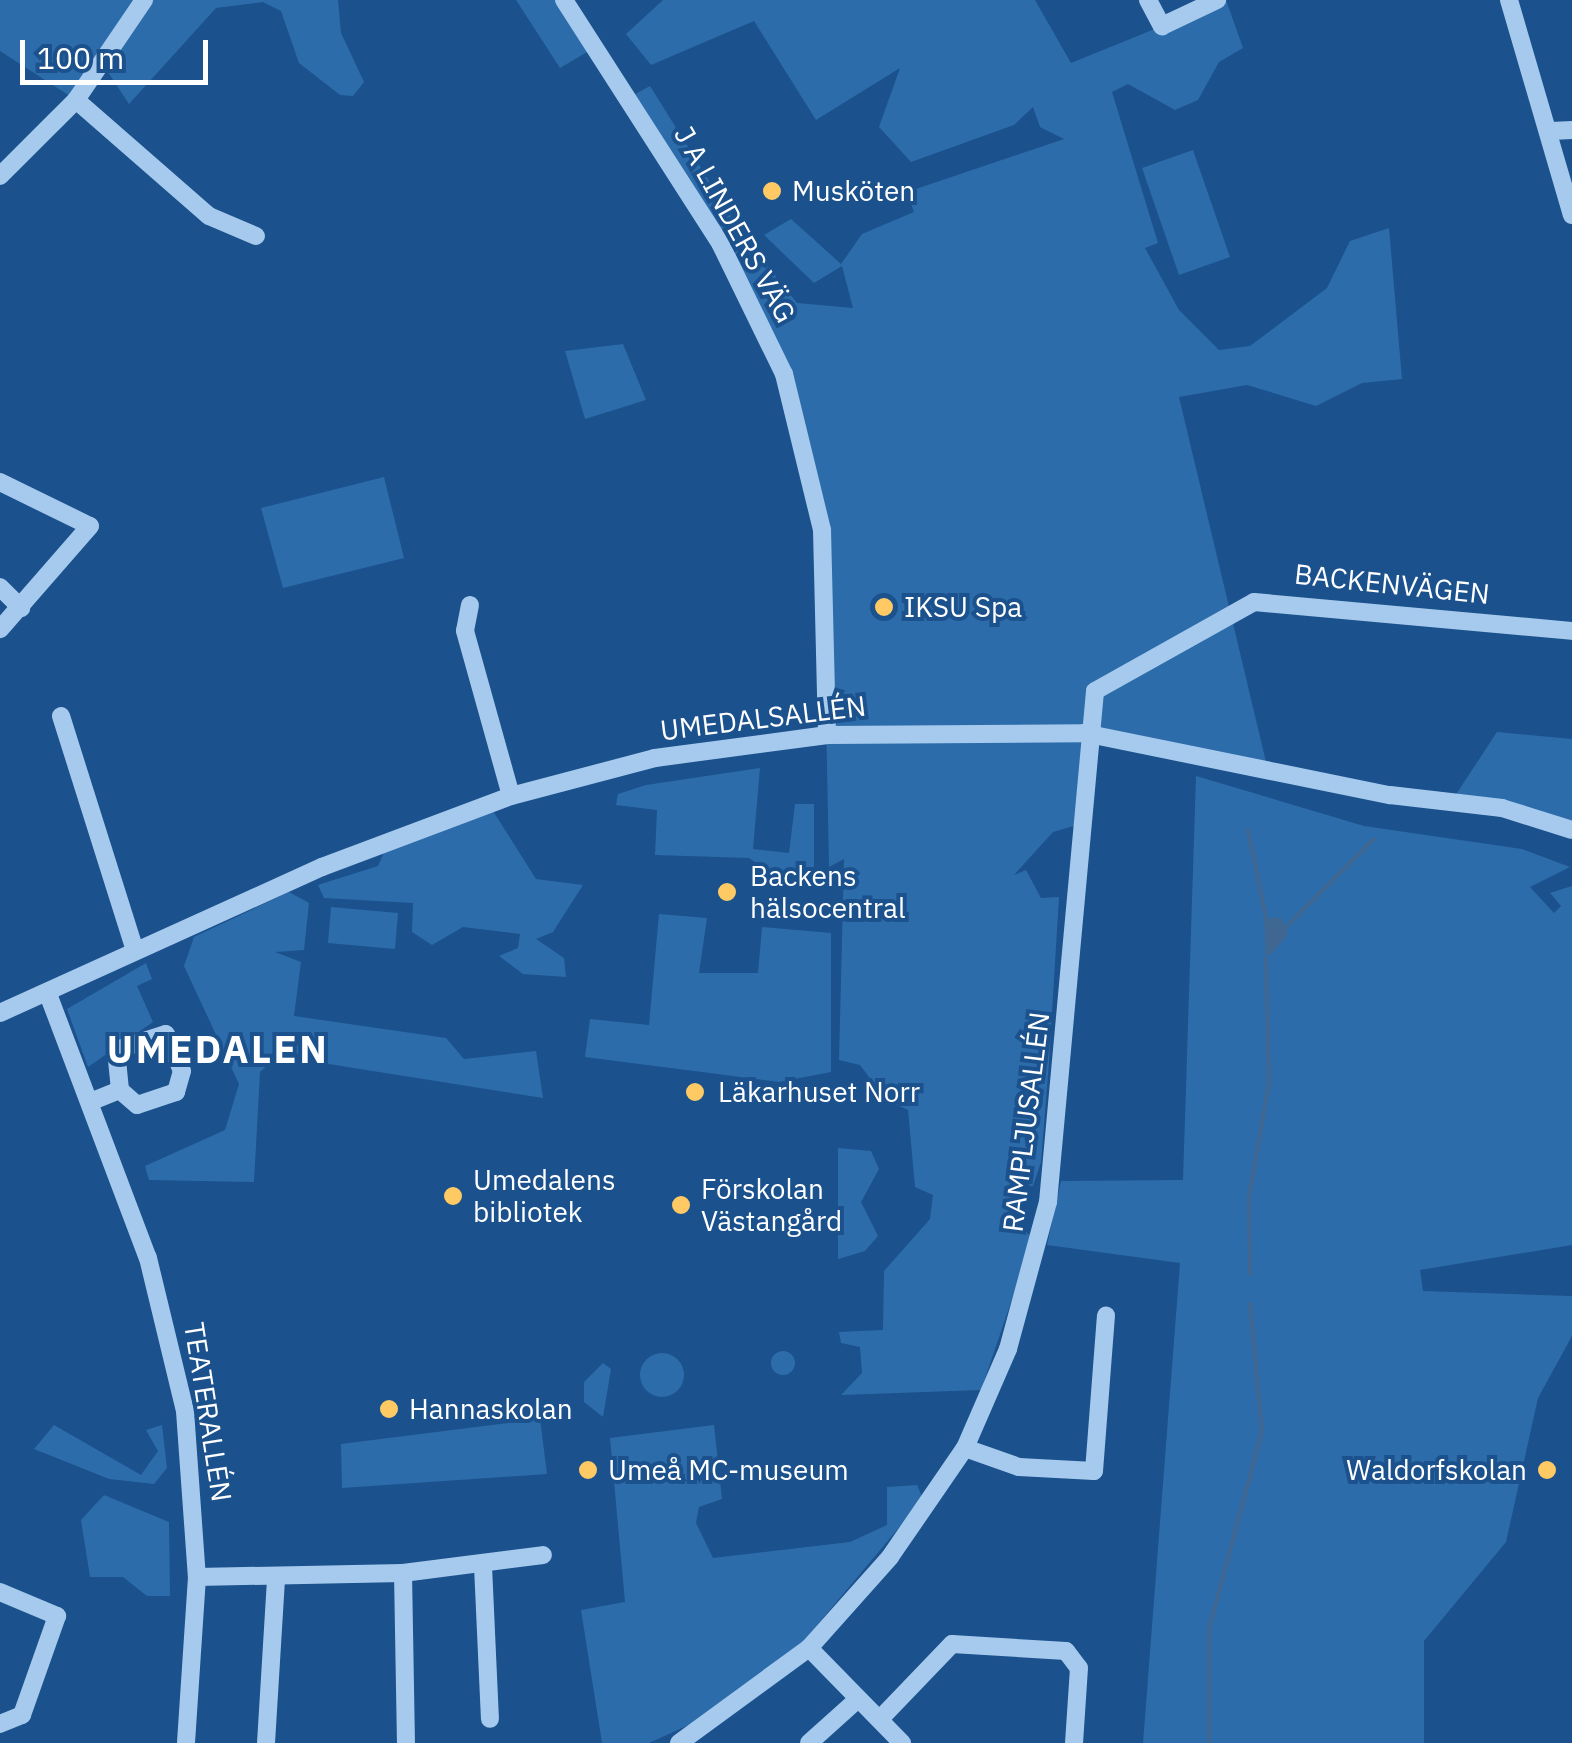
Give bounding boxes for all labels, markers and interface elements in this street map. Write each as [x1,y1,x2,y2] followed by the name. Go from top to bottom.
[25,20,212,82] scale bar
[37,38,124,77] text: 100 m
[667,120,803,328] street label: J A LINDERS VÄG
[792,174,915,208] place label: Musköten
[761,180,783,202] marker: Musköten
[1293,557,1491,611] street label: BACKENVÄGEN
[904,590,1022,624] place label: IKSU Spa
[873,596,895,618] marker: IKSU Spa
[658,689,868,747] street label: UMEDALSALLÉN
[750,859,906,925] place label: Backens hälsocentral
[714,879,740,905] marker: Backens hälsocentral
[996,1010,1056,1234] street label: RAMPLJUSALLÉN
[107,1026,329,1072] district label: UMEDALEN
[718,1075,920,1109] place label: Läkarhuset Norr
[682,1079,708,1105] marker: Läkarhuset Norr
[473,1163,616,1229] place label: Umedalens bibliotek
[701,1172,842,1238] place label: Förskolan Västangård
[442,1185,464,1207] marker: Umedalens bibliotek
[670,1194,692,1216] marker: Förskolan Västangård
[177,1320,239,1504] street label: TEATERALLÉN
[409,1392,573,1426] place label: Hannaskolan
[378,1398,400,1420] marker: Hannaskolan
[608,1453,849,1487] place label: Umeå MC-museum
[1346,1453,1527,1487] place label: Waldorfskolan
[577,1459,599,1481] marker: Umeå MC-museum
[1536,1459,1558,1481] marker: Waldorfskolan

